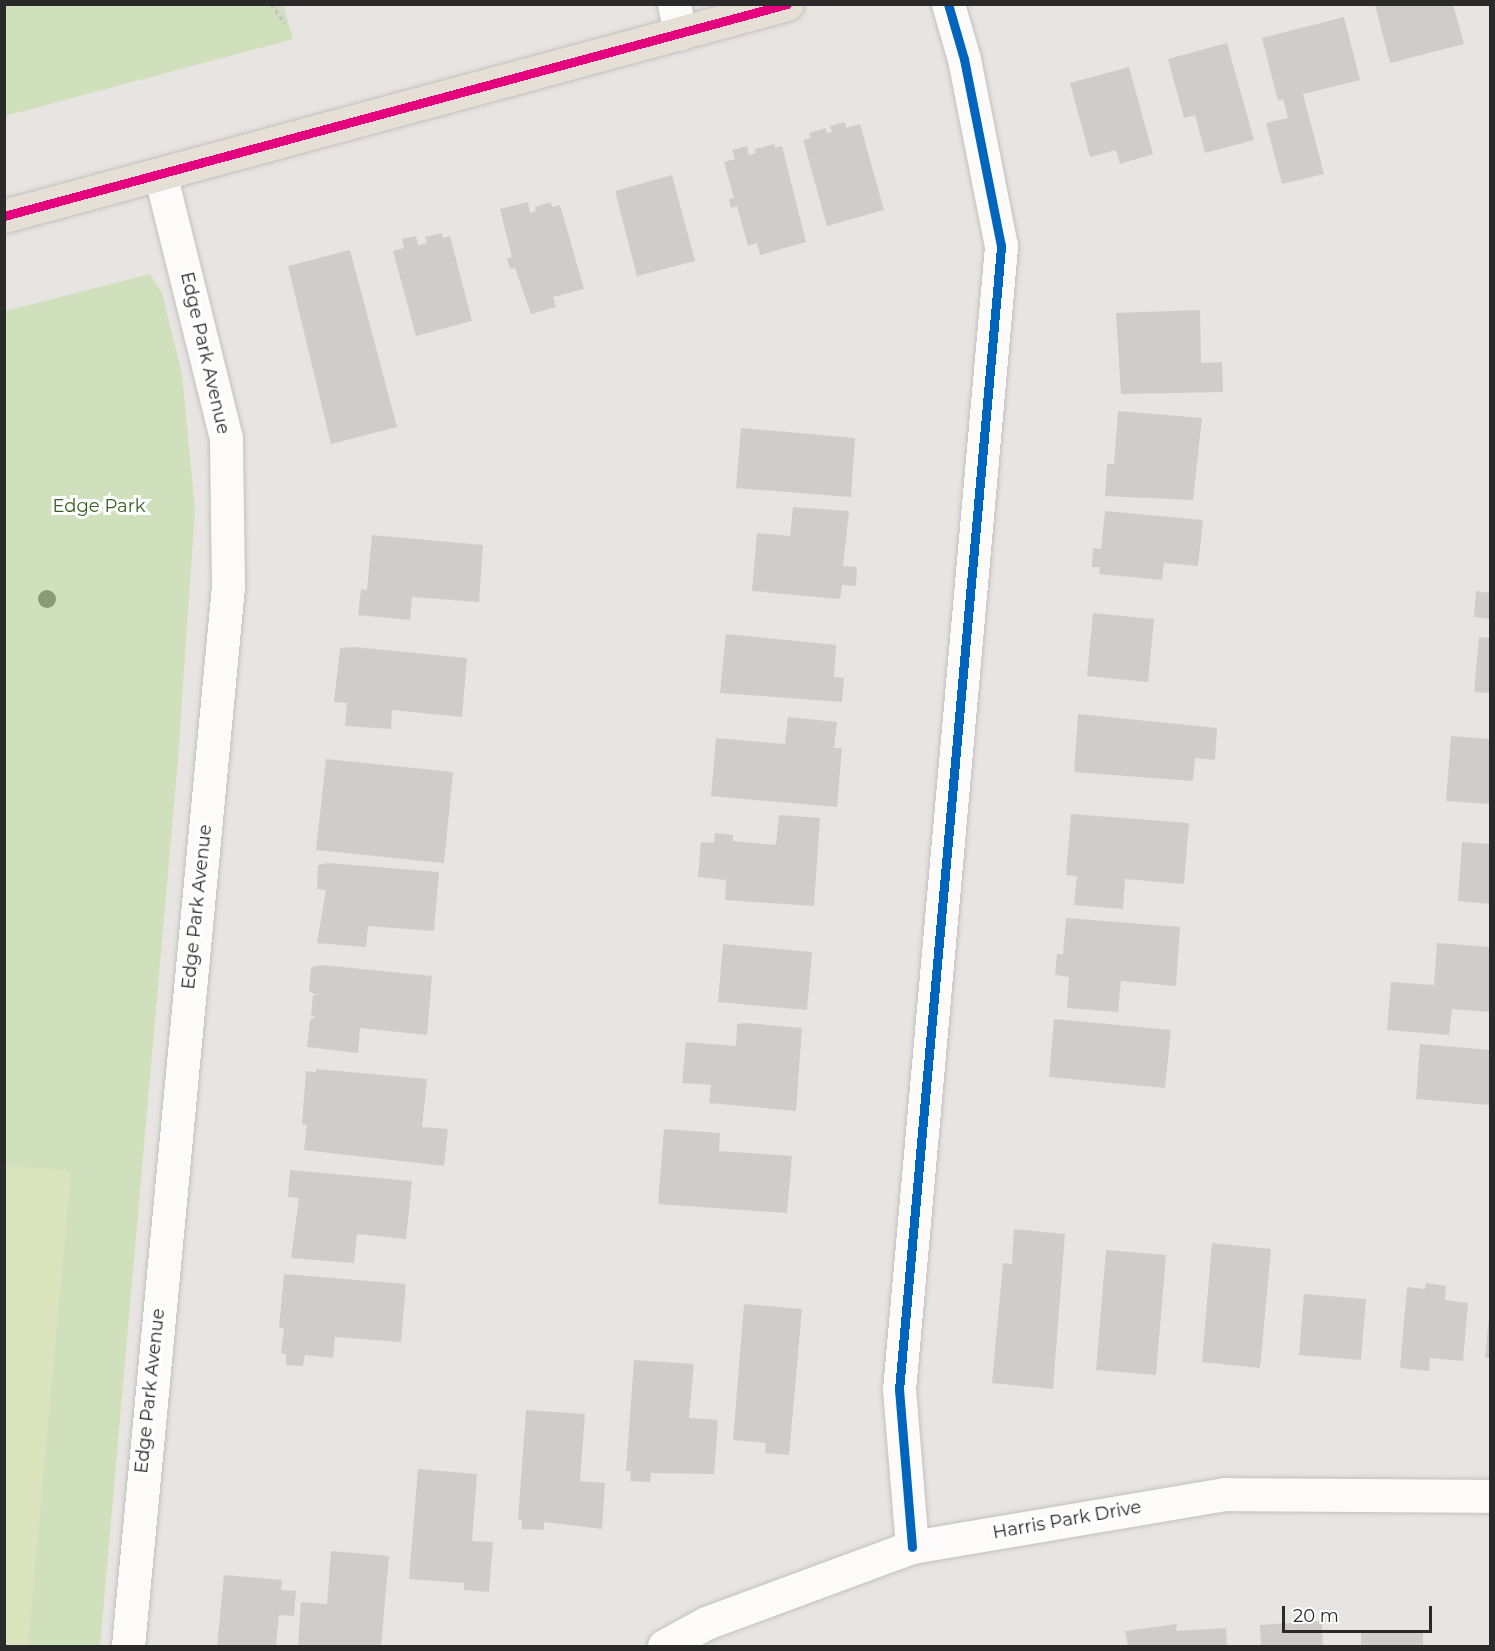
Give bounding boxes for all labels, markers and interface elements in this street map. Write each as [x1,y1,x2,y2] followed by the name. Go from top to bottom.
[176,270,234,436] street label: Edge Park Avenue
[52,495,146,517] park label: Edge Park
[178,823,216,991] street label: Edge Park Avenue
[131,1307,169,1475] street label: Edge Park Avenue
[991,1496,1143,1544] street label: Harris Park Drive
[1285,1594,1435,1632] scale bar
[1293,1605,1339,1627] text: 20 m

